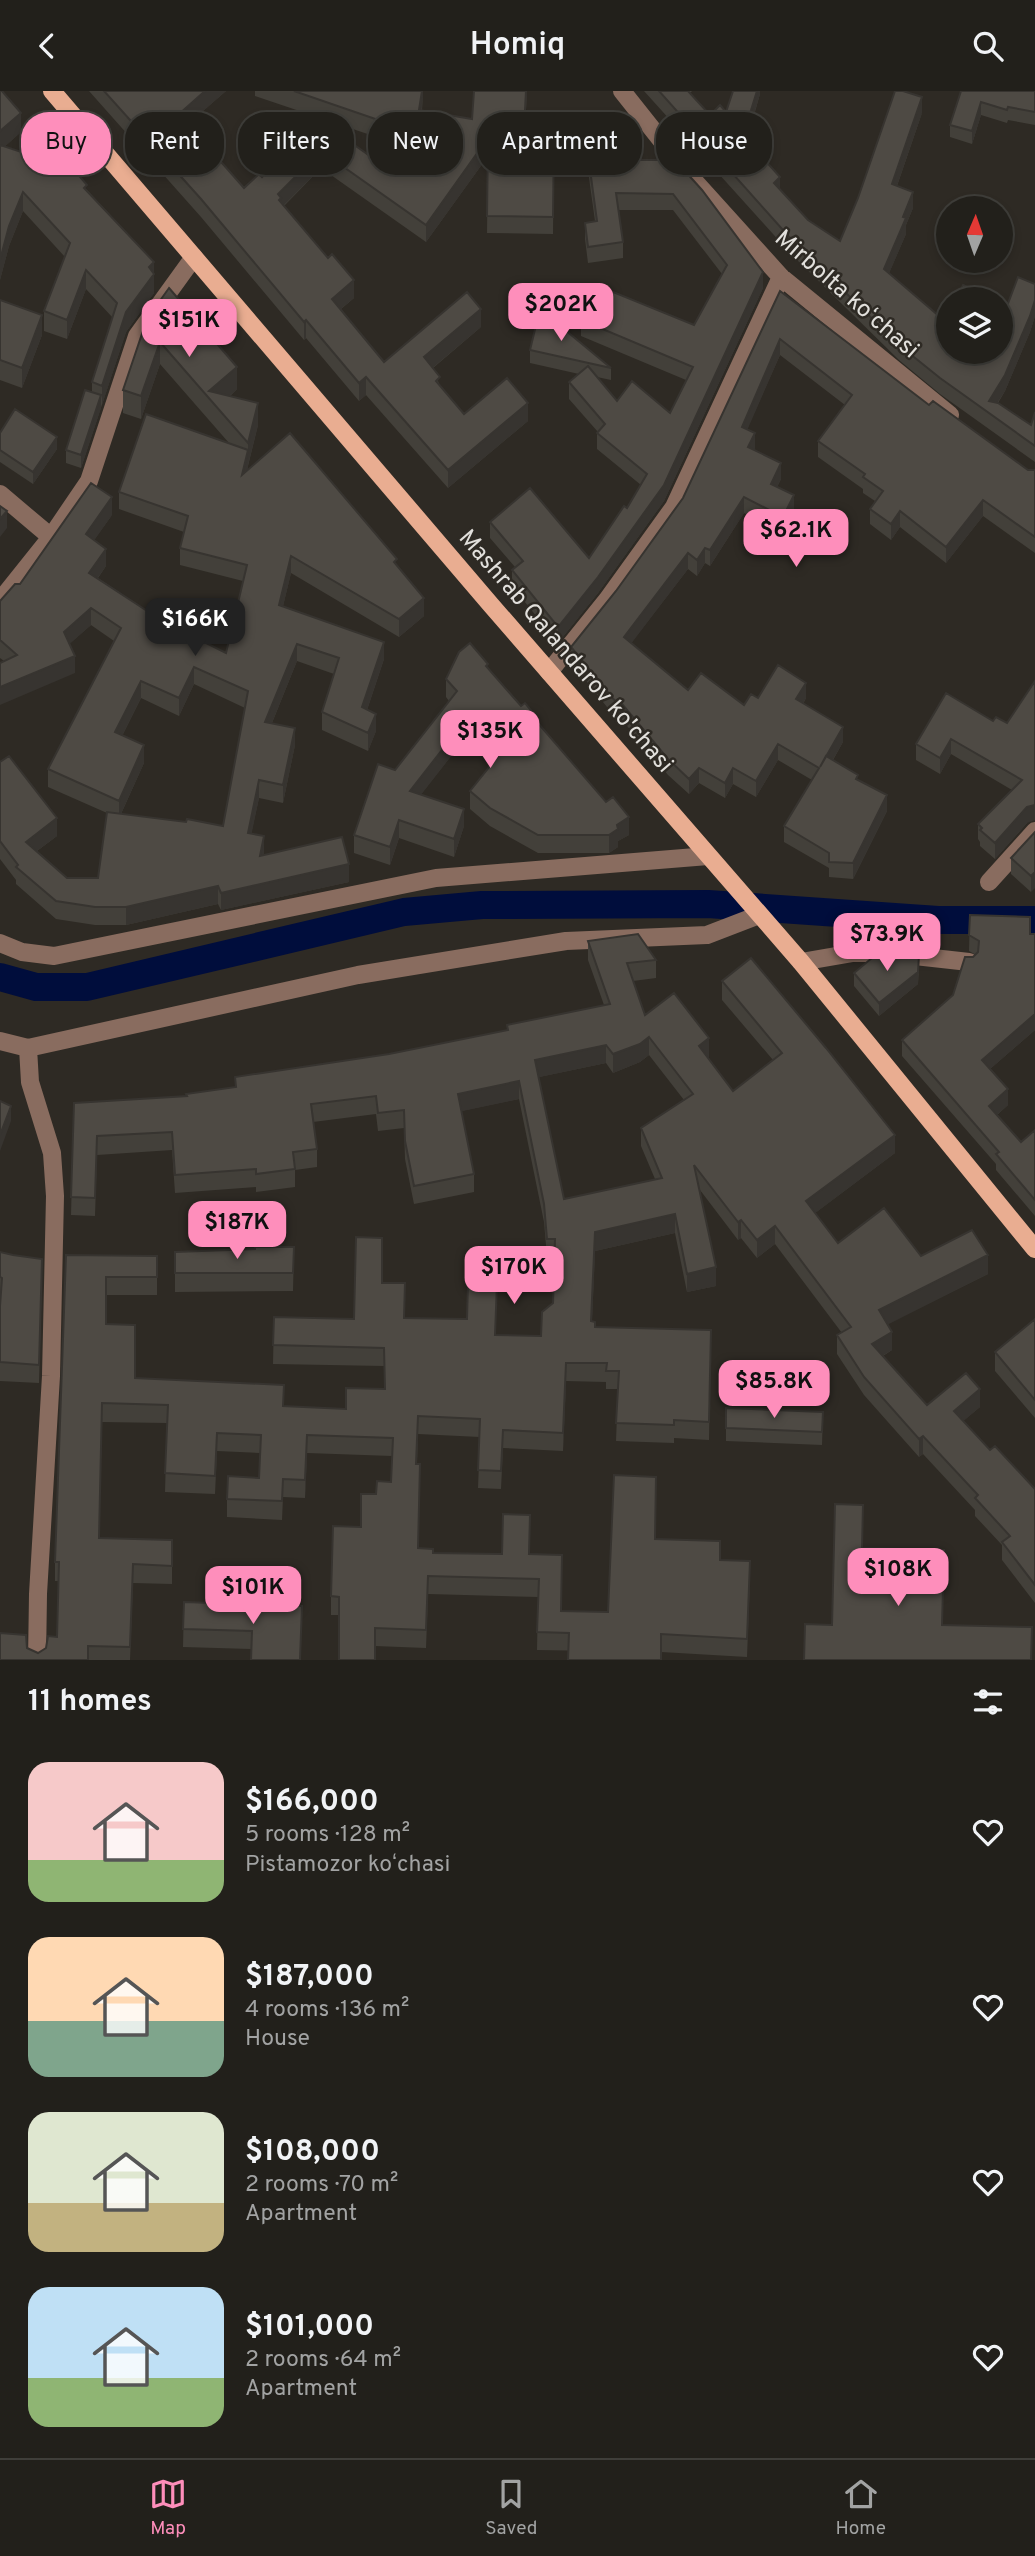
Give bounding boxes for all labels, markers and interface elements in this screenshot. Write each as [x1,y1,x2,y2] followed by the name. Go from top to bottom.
[470,26,565,66] text: Homiq
[28,27,66,65] icon: back
[969,27,1007,65] icon: search
[21,112,111,175] chip: Buy
[125,112,224,175] chip: Rent
[238,112,354,175] chip: Filters
[368,112,463,175] chip: New
[477,112,642,175] chip: Apartment
[656,112,772,175] chip: House
[936,196,1013,273] north arrow
[936,196,1013,364] map controls
[768,224,924,366] street label: Mirbolta koʻchasi
[512,283,610,343] pin: $202K
[936,287,1013,364] button: layers
[524,291,598,320] text: $202K
[140,299,238,359] pin: $151K
[158,307,220,336] text: $151K
[739,510,853,569] pin: $62.1K
[759,517,833,546] text: $62.1K
[451,524,679,780] street label: Mashrab Qalandarov ko'chasi
[146,599,244,658] pin: $166K
[161,606,229,635] text: $166K
[441,711,539,770] pin: $135K
[456,718,524,747] text: $135K
[830,913,944,973] pin: $73.9K
[849,921,925,950] text: $73.9K
[188,1201,286,1261] pin: $187K
[204,1209,270,1238] text: $187K
[465,1247,563,1306] pin: $170K
[481,1254,547,1283] text: $170K
[717,1361,831,1420] pin: $85.8K
[735,1368,813,1397] text: $85.8K
[849,1549,947,1608] pin: $108K
[864,1556,932,1585] text: $108K
[204,1567,302,1626] pin: $101K
[221,1574,285,1603] text: $101K
[969,1683,1007,1721] icon: filters
[28,1684,152,1721] text: 11 homes
[245,1784,379,1821] text: $166,000
[84,1790,168,1874] icon: home
[969,1813,1007,1851] icon: heart
[245,1821,410,1850] text: 5 rooms · 128 m²
[245,1851,450,1880] text: Pistamozor koʻchasi
[245,1959,374,1996] text: $187,000
[84,1965,168,2049] icon: home
[969,1988,1007,2026] icon: heart
[245,1996,409,2025] text: 4 rooms · 136 m²
[245,2025,310,2054] text: House
[245,2134,380,2171] text: $108,000
[84,2140,168,2224] icon: home
[969,2163,1007,2201] icon: heart
[245,2171,398,2200] text: 2 rooms · 70 m²
[245,2200,357,2229] text: Apartment
[245,2309,374,2346] text: $101,000
[84,2315,168,2399] icon: home
[969,2338,1007,2376] icon: heart
[245,2346,401,2375] text: 2 rooms · 64 m²
[245,2375,357,2404] text: Apartment
[149,2475,187,2541] tab: Map
[485,2475,537,2541] tab: Saved
[835,2475,886,2541] tab: Home

